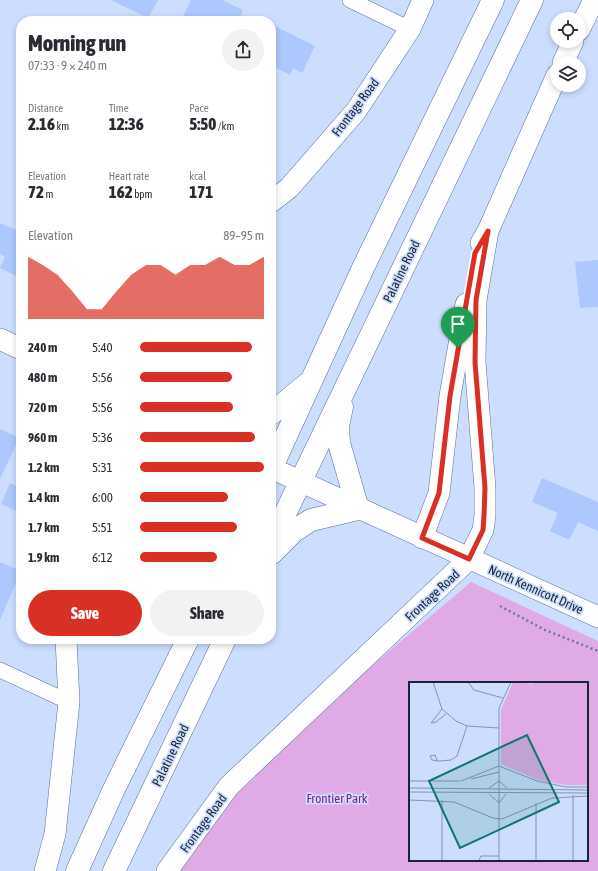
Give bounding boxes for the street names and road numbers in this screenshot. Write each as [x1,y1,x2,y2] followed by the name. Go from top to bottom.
[329,75,382,139] street label: Frontage Road
[380,238,423,305] street label: Palatine Road
[486,562,586,617] street label: North Kennicott Drive
[402,566,463,624] street label: Frontage Road
[149,722,192,789] street label: Palatine Road
[177,791,230,856] street label: Frontage Road

